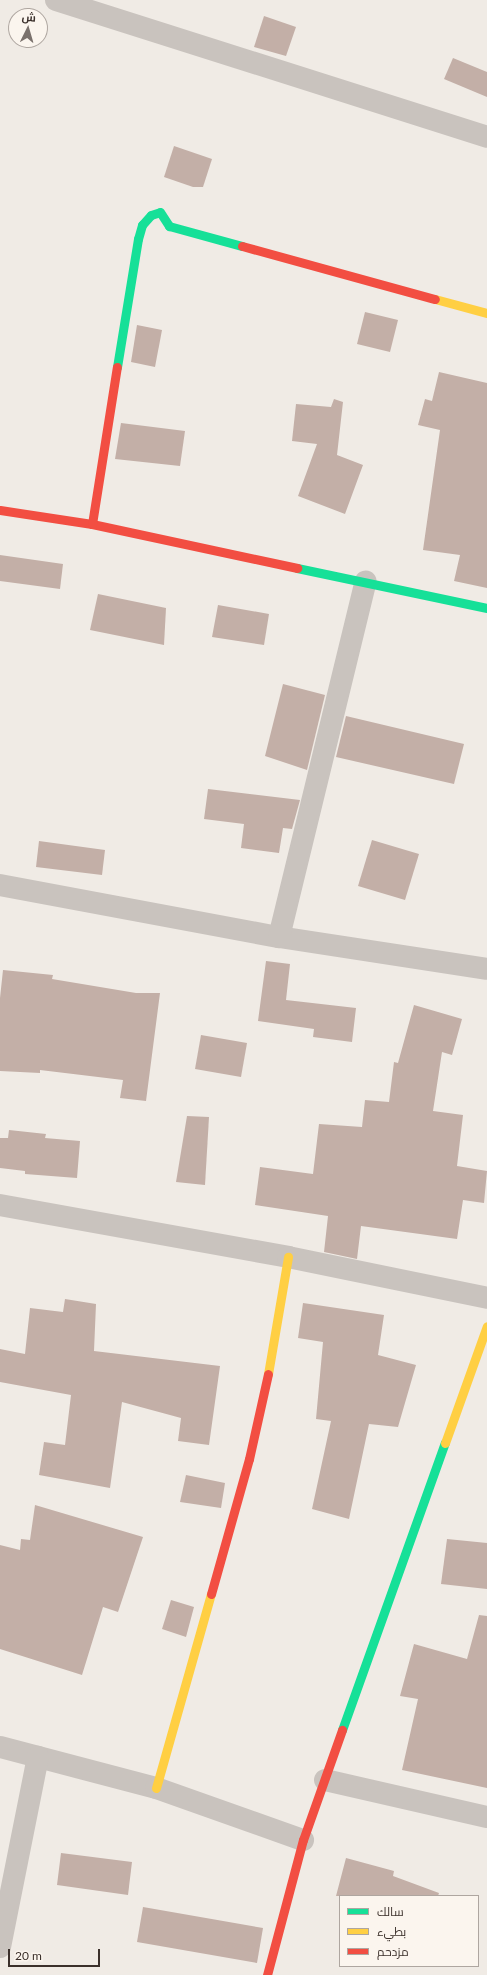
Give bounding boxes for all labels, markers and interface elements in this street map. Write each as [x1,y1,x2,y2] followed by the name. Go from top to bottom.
[8,8,48,48] north arrow
[21,9,37,24] text: ش
[339,1895,479,1967] legend
[377,1904,404,1919] text: سالك
[377,1924,406,1939] text: بطيء
[10,1941,102,1967] scale bar
[377,1944,409,1959] text: مزدحم
[15,1948,42,1963] text: 20 m

